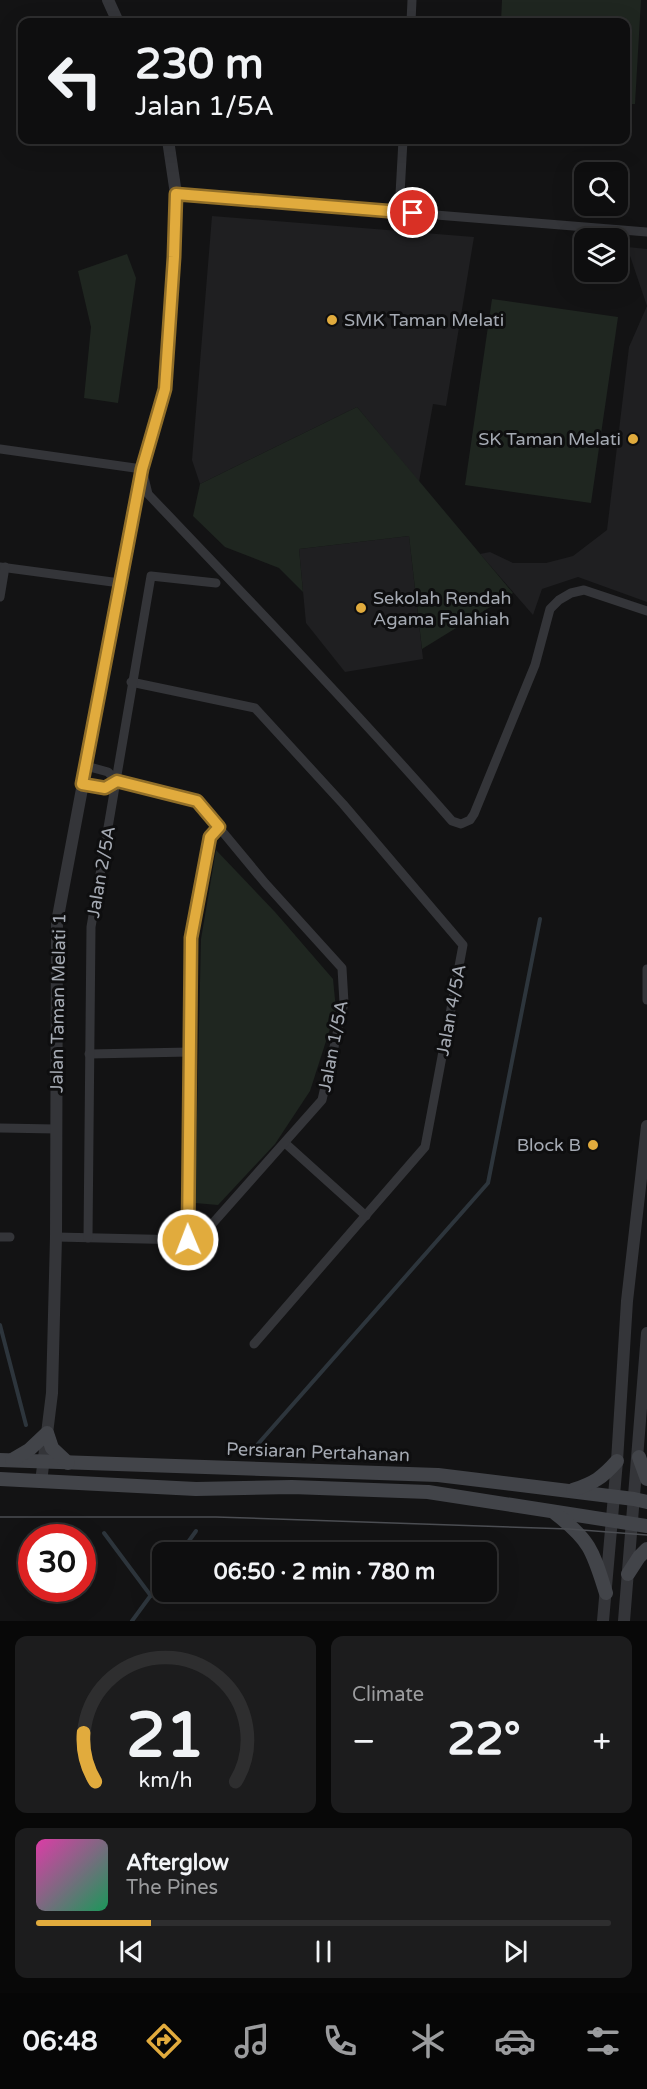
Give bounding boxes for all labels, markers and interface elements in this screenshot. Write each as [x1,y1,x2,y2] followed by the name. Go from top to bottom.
[135,39,264,90] text: 230 m
[36,42,114,120] icon: left
[135,90,274,123] text: Jalan 1/5A
[574,162,628,282] map controls
[574,162,628,216] button: search
[387,187,438,238] pin
[396,196,429,229] icon: arrive
[574,228,628,282] button: layers
[344,309,504,331] place label: SMK Taman Melati
[325,313,339,327] marker: SMK Taman Melati
[478,428,621,450] place label: SK Taman Melati
[626,432,640,446] marker: SK Taman Melati
[373,587,512,630] place label: Sekolah Rendah Agama Falahiah
[354,601,368,615] marker: Sekolah Rendah Agama Falahiah
[82,824,120,920] street label: Jalan 2/5A
[45,913,71,1093] street label: Jalan Taman Melati 1
[431,962,471,1058] street label: Jalan 4/5A
[313,998,353,1094] street label: Jalan 1/5A
[517,1134,581,1156] place label: Block B
[586,1138,600,1152] marker: Block B
[156,1208,220,1272] position arrow
[226,1438,410,1466] street label: Persiaran Pertahanan
[18,1524,96,1602] speed limit sign: 30
[214,1559,435,1585] text: 06:50 · 2 min · 780 m
[352,1683,424,1707] text: Climate
[126,1699,205,1774] text: 21
[447,1713,521,1767] text: 22°
[352,1722,376,1761] text: −
[592,1722,611,1761] text: +
[139,1767,192,1793] text: km/h
[126,1850,229,1876] text: Afterglow
[126,1876,218,1900] text: The Pines
[115,1935,148,1968] icon: previous
[307,1935,340,1968] icon: pause
[499,1935,532,1968] icon: next
[143,2020,185,2062] icon: directions
[231,2020,273,2062] icon: music
[319,2020,361,2062] icon: phone
[407,2020,449,2062] icon: climate
[494,2020,536,2062] icon: car
[582,2020,624,2062] icon: filters
[23,2025,98,2058] text: 06:48

